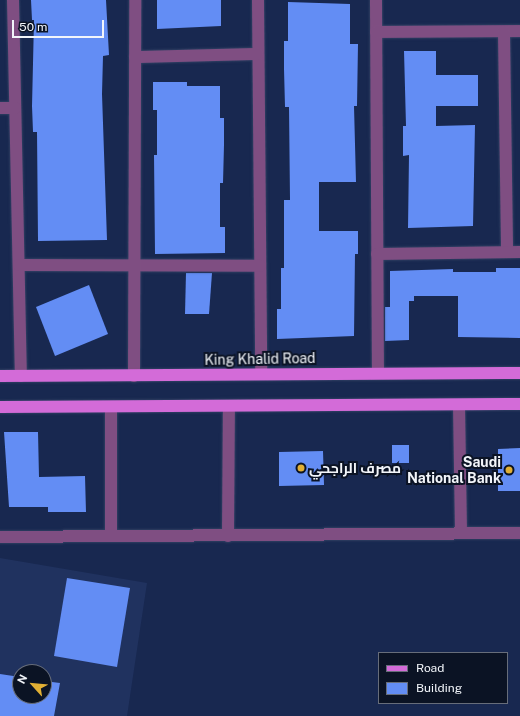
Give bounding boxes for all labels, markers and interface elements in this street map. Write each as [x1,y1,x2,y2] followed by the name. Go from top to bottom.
[14,12,106,38] scale bar
[19,20,47,34] text: 50 m
[204,350,316,368] street label: King Khalid Road
[407,454,501,486] place label: Saudi National Bank
[309,460,401,476] place label: مصرف الراجحي
[296,463,306,473] marker: مصرف الراجحي
[504,465,514,475] marker: Saudi National Bank
[378,652,508,704] legend
[416,661,444,675] text: Road
[12,664,52,704] north arrow
[15,672,29,686] text: N
[416,681,462,695] text: Building

